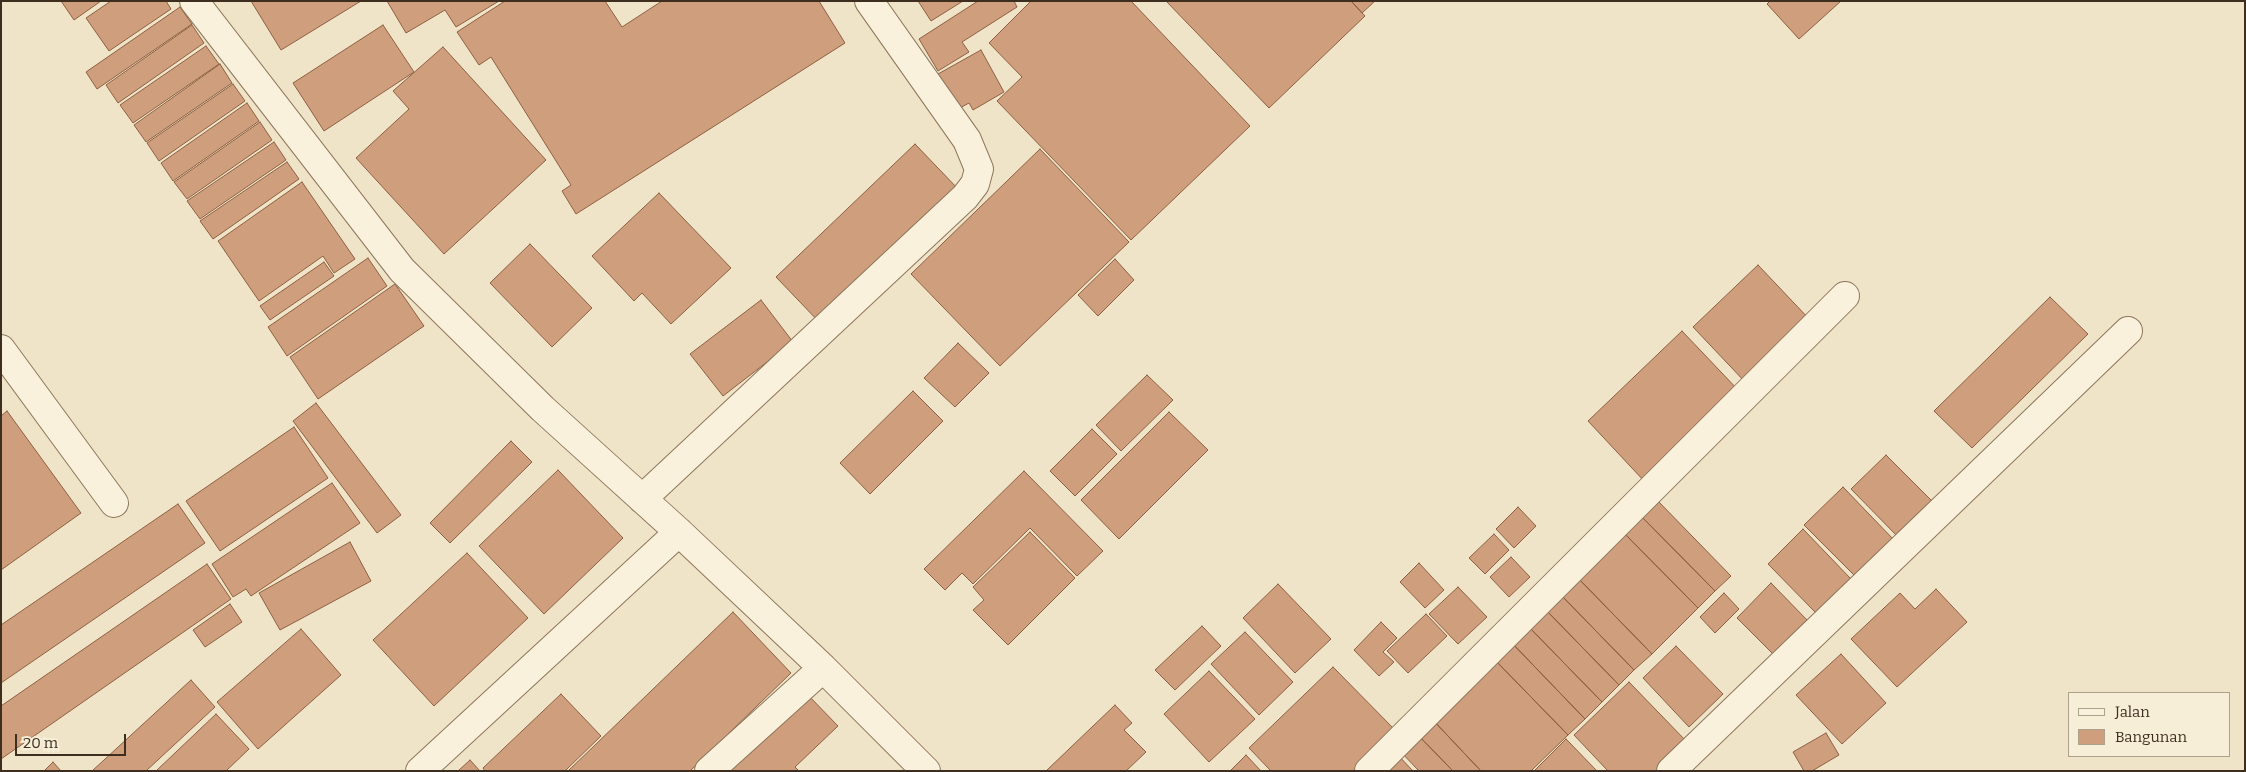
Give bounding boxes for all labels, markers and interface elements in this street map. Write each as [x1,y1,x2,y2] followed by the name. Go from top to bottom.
[2068,692,2231,757] legend
[2115,703,2150,721] text: Jalan
[18,724,129,756] scale bar
[2115,728,2187,746] text: Bangunan
[23,734,58,752] text: 20 m

